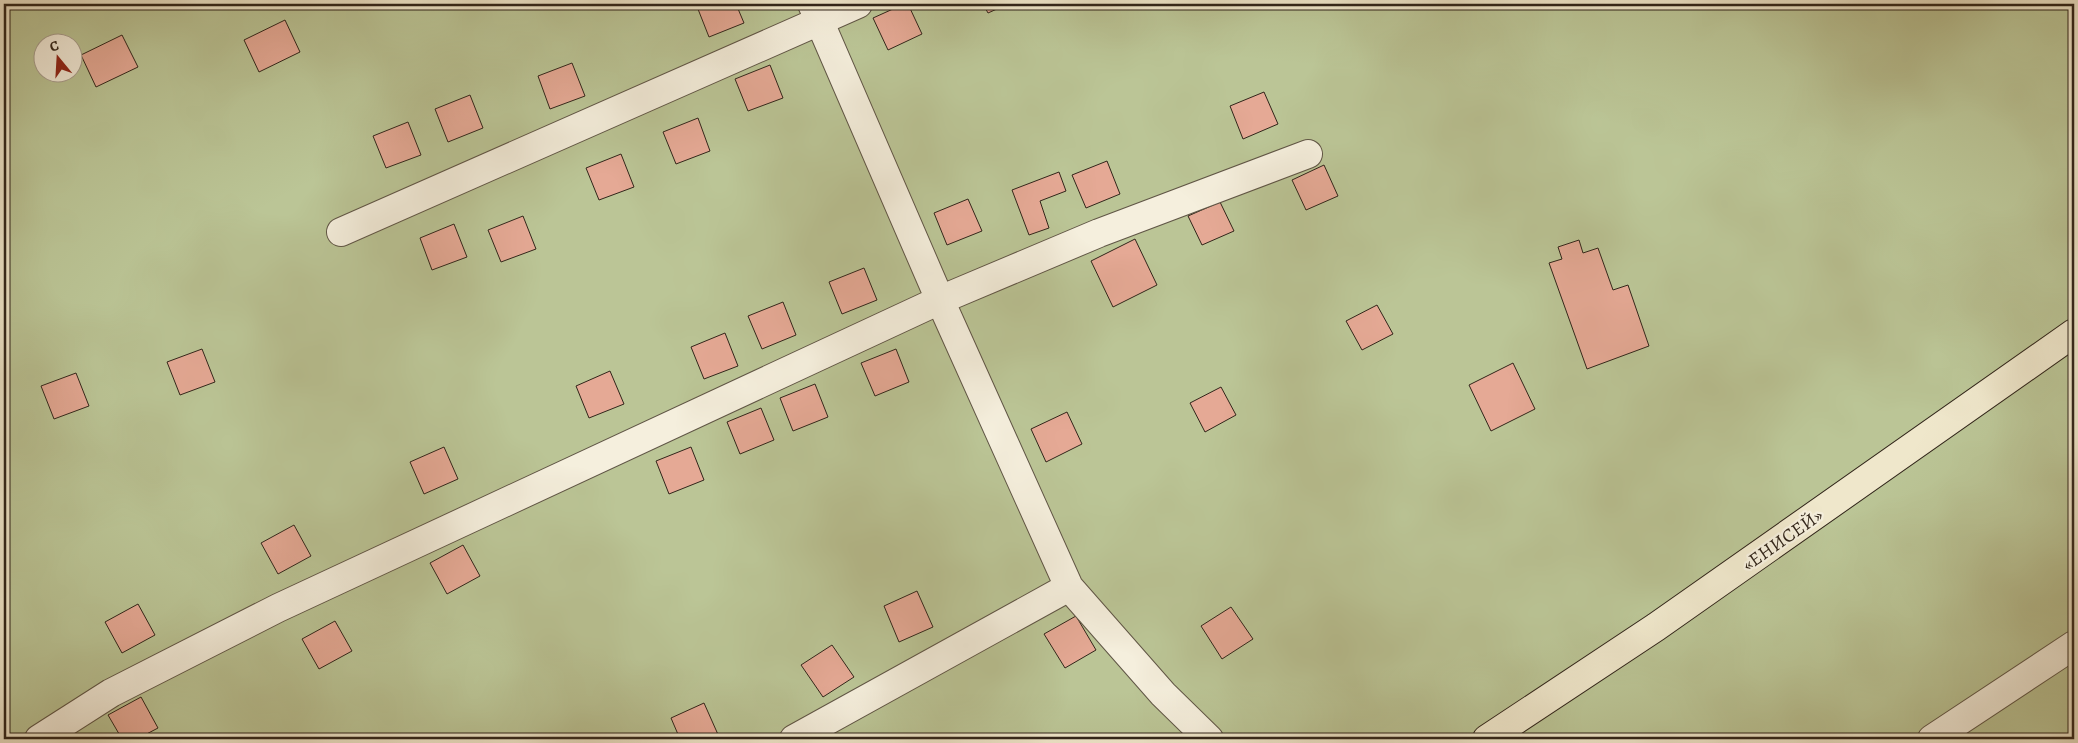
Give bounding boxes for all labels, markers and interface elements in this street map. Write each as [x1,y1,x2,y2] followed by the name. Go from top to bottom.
[32,32,82,82] north arrow
[47,36,62,56] text: С
[1737,502,1828,577] street label: «ЕНИСЕЙ»

